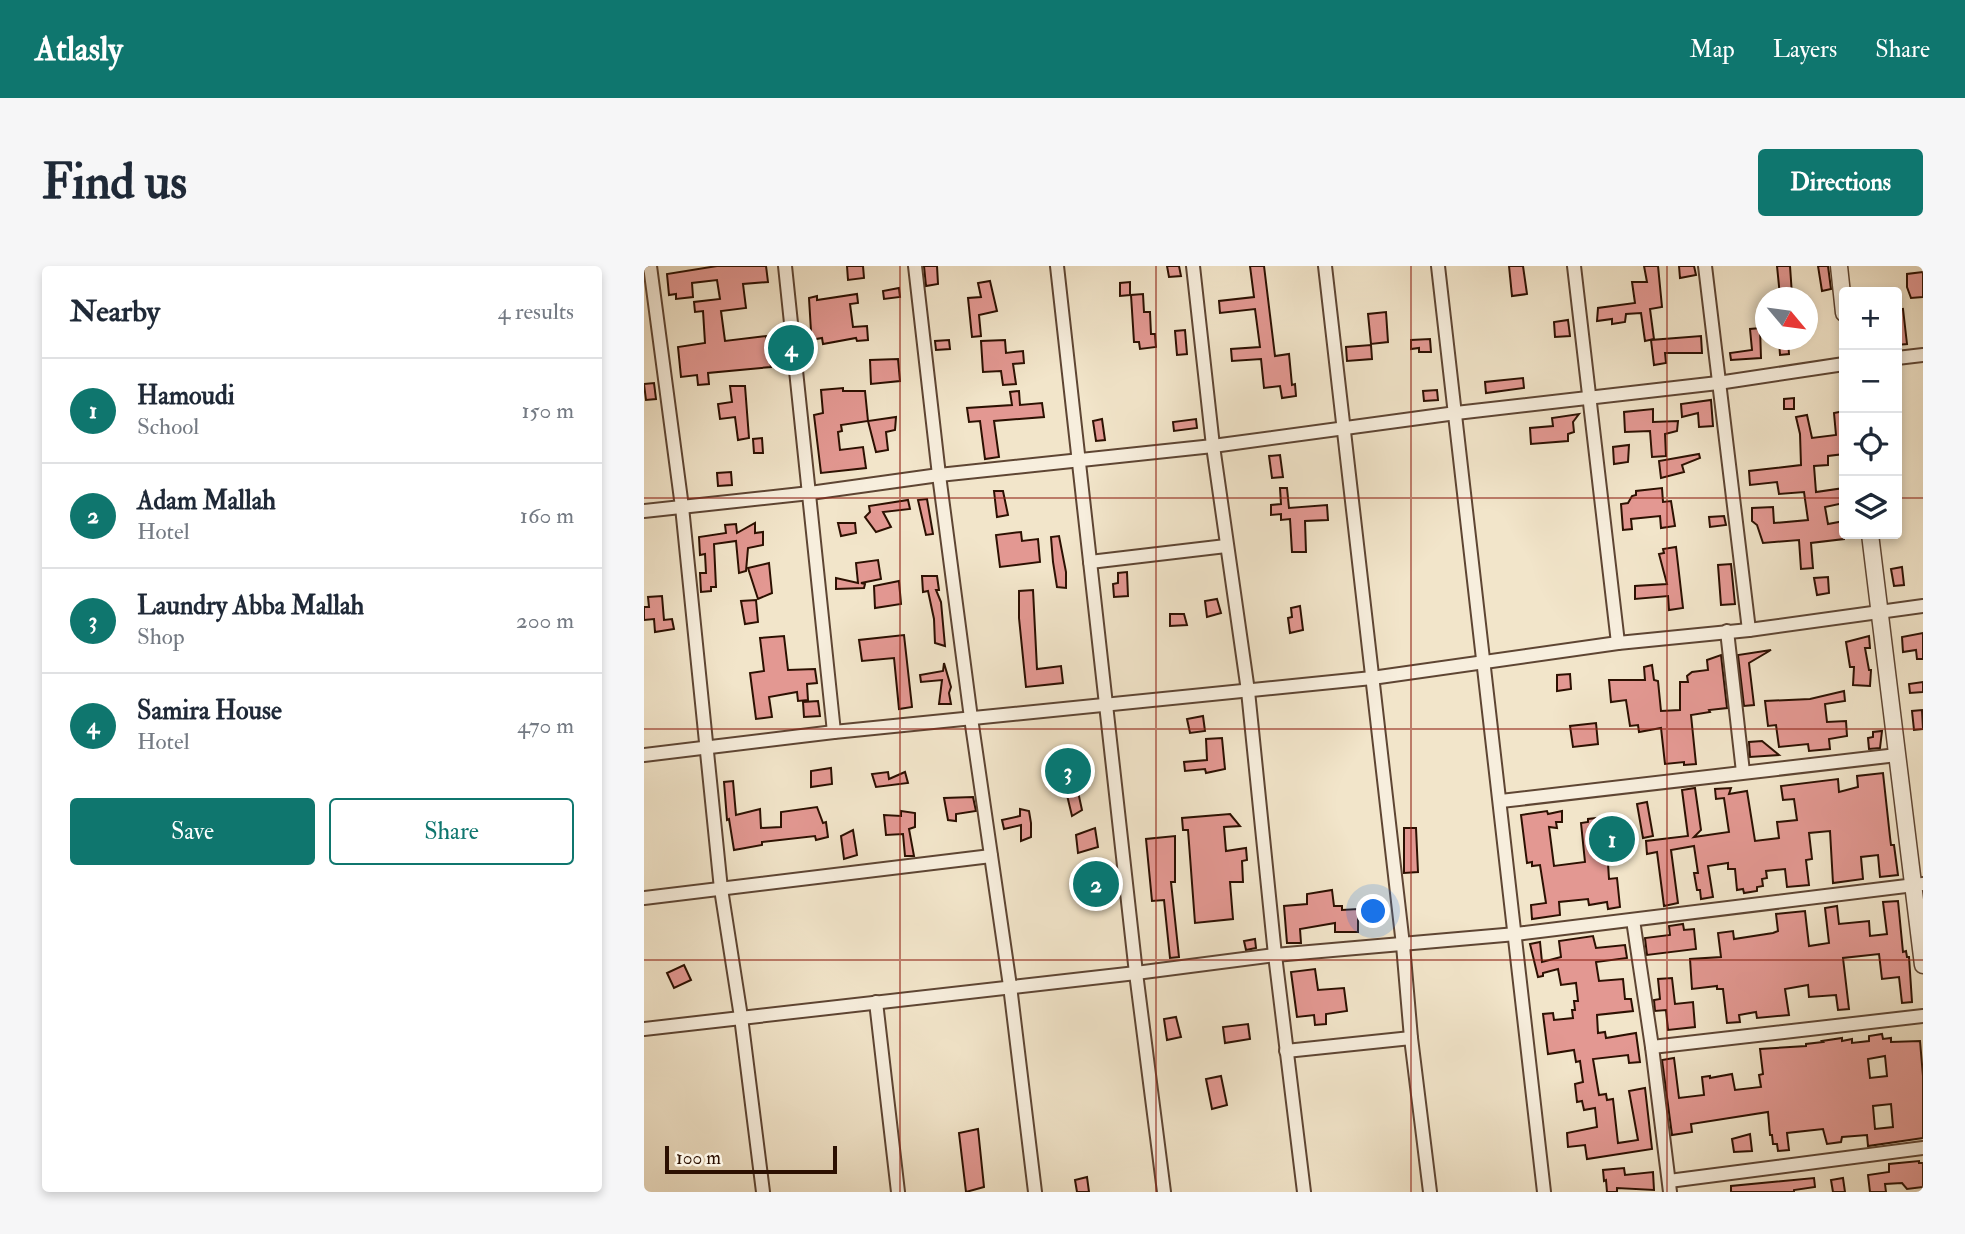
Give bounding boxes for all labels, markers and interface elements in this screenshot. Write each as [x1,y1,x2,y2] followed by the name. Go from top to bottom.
[35,29,123,70] text: Atlasly
[1690,34,1735,65] text: Map
[1773,34,1837,65] text: Layers
[1875,34,1930,65] text: Share
[1758,149,1923,216] button: Directions
[42,152,187,213] text: Find us
[1755,287,1818,350] north arrow
[1839,287,1902,539] map controls
[1839,287,1902,350] button: +
[70,293,160,330] text: Nearby
[498,297,574,326] text: 4 results
[768,322,814,374] pin: 4
[1839,350,1902,413] button: −
[137,380,235,412] text: Hamoudi
[89,396,97,425] text: 1
[521,396,574,425] text: 150 m
[137,412,199,441] text: School
[1839,413,1902,476] button: locate
[1839,476,1902,539] button: layers
[137,485,276,517] text: Adam Mallah
[87,501,99,530] text: 2
[520,501,574,530] text: 160 m
[137,517,190,546] text: Hotel
[137,590,364,622] text: Laundry Abba Mallah
[89,606,97,635] text: 3
[516,606,574,635] text: 200 m
[137,622,185,651] text: Shop
[137,695,282,727] text: Samira House
[87,711,99,740] text: 4
[517,711,574,740] text: 470 m
[137,727,190,756] text: Hotel
[1045,745,1091,797] pin: 3
[70,798,315,865] button: Save
[329,798,574,865] button: Share
[1589,813,1635,865] pin: 1
[1073,858,1119,910] pin: 2
[1356,894,1390,928] your location
[665,1143,836,1175] scale bar
[676,1146,721,1170] text: 100 m

